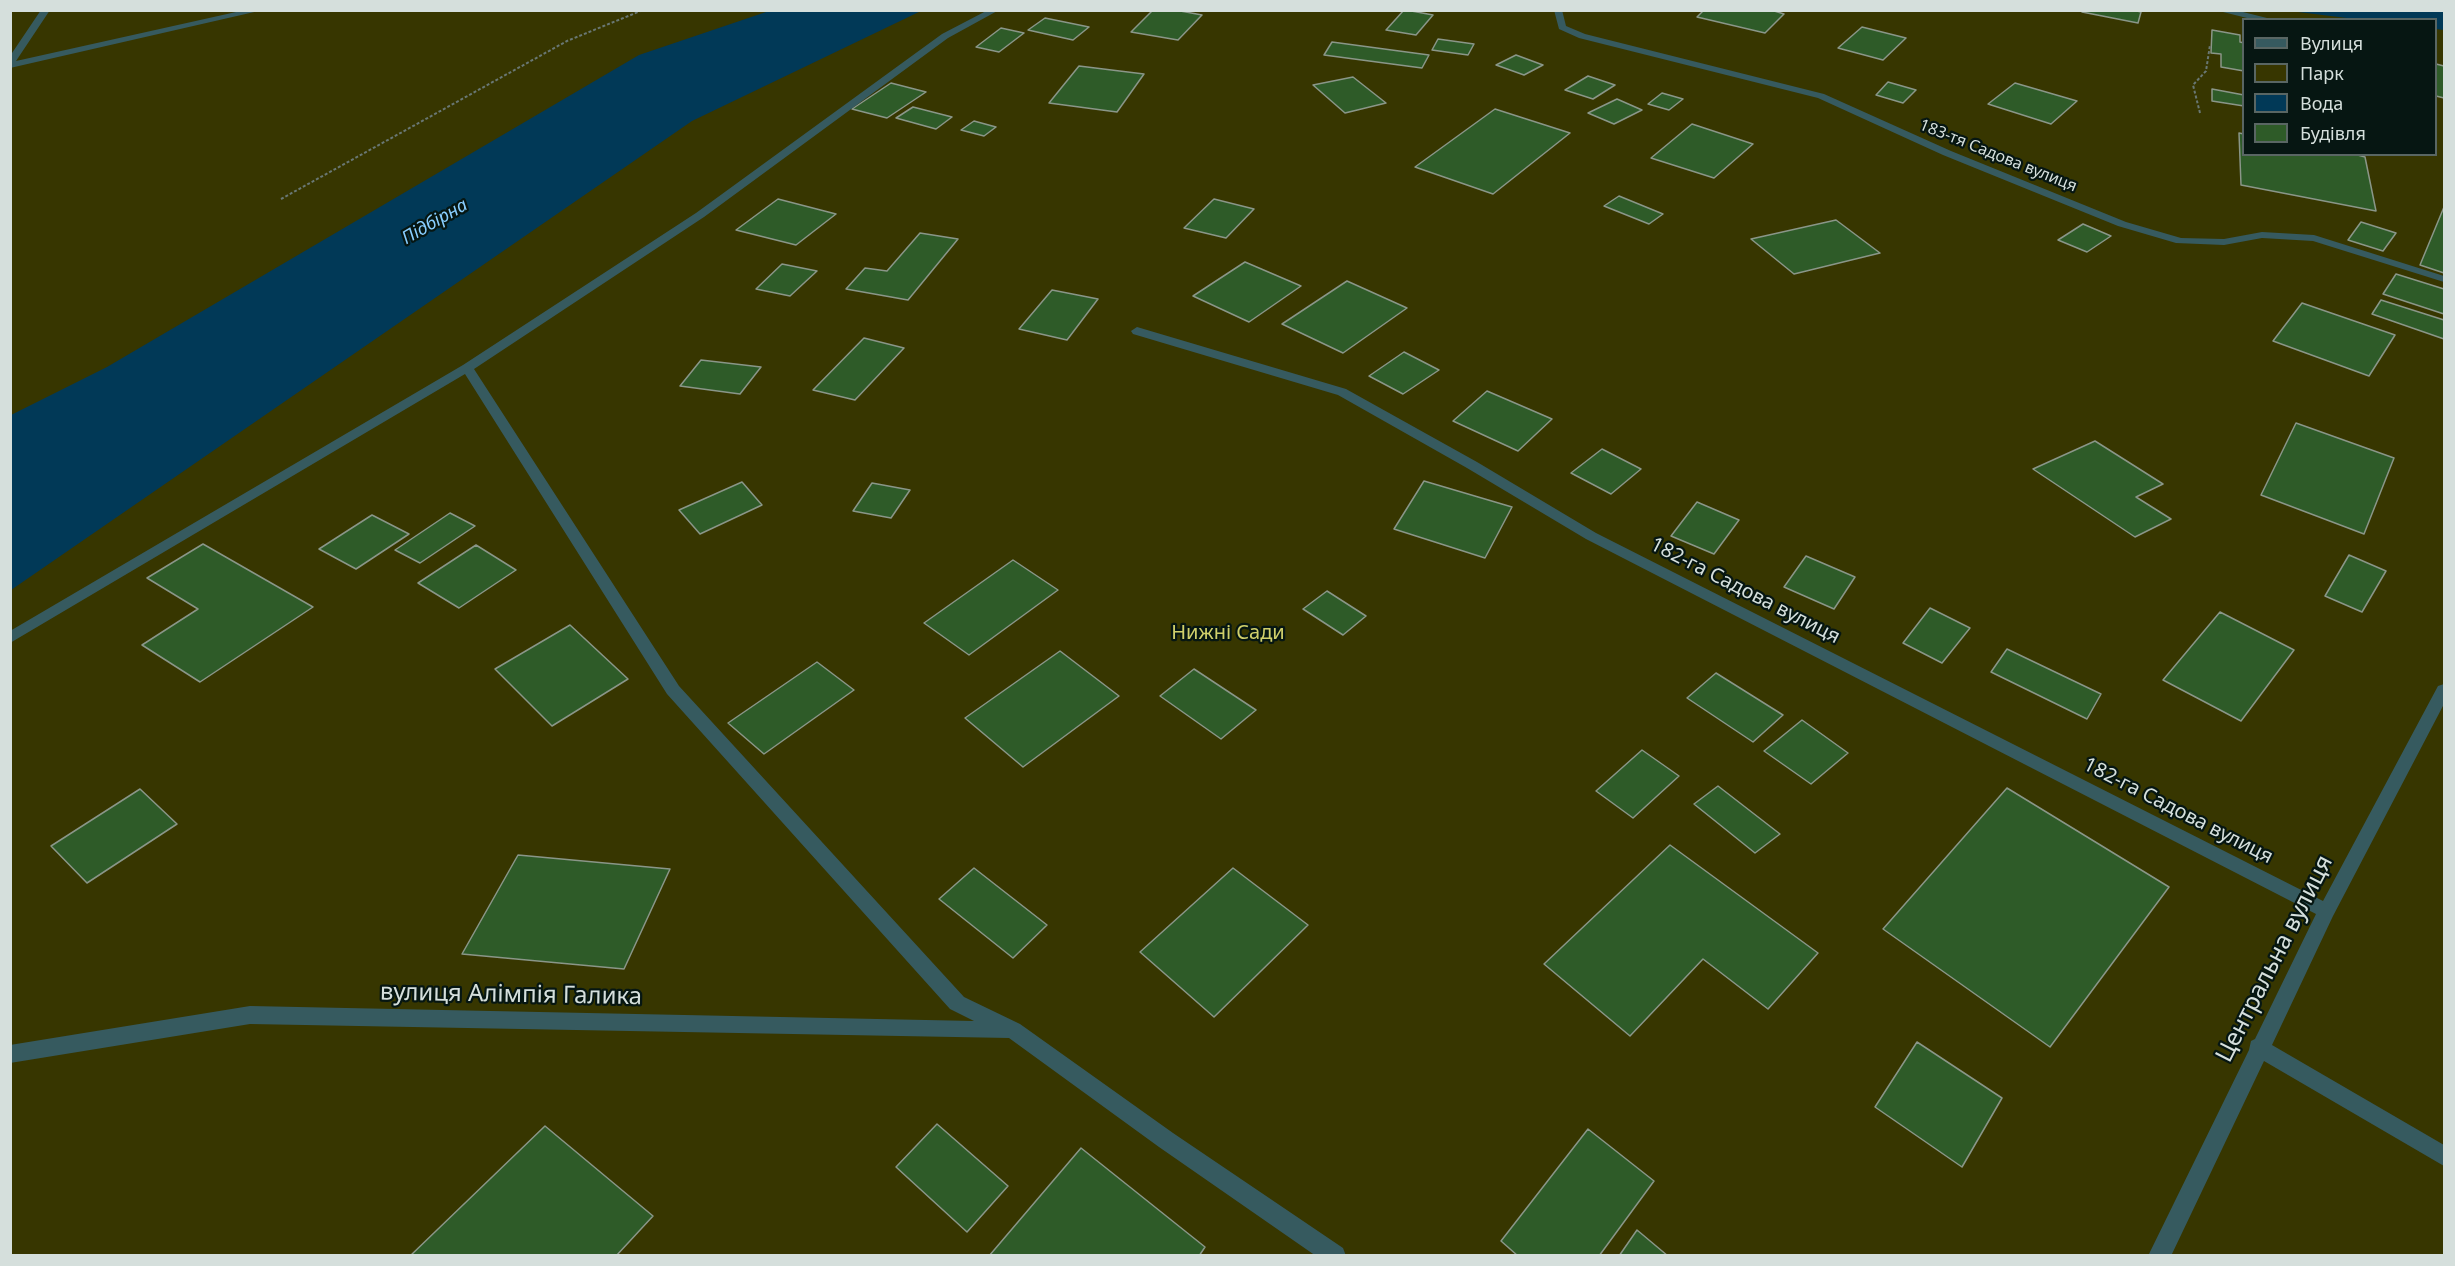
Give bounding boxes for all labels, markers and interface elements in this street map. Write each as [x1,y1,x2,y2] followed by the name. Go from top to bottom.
[2242,18,2437,156] legend
[2300,31,2363,55] text: Вулиця
[2300,61,2344,85] text: Парк
[2300,91,2343,115] text: Вода
[1916,116,2080,196] street label: 183-тя Садова вулиця
[2300,121,2366,145] text: Будівля
[398,195,472,249] water label: Підбірна
[1646,533,1844,649] street label: 182-га Садова вулиця
[1171,621,1285,645] park label: Нижні Сади
[2079,753,2277,869] street label: 182-га Садова вулиця
[2210,851,2340,1067] street label: Центральна вулиця
[380,978,642,1012] street label: вулиця Алімпія Галика

